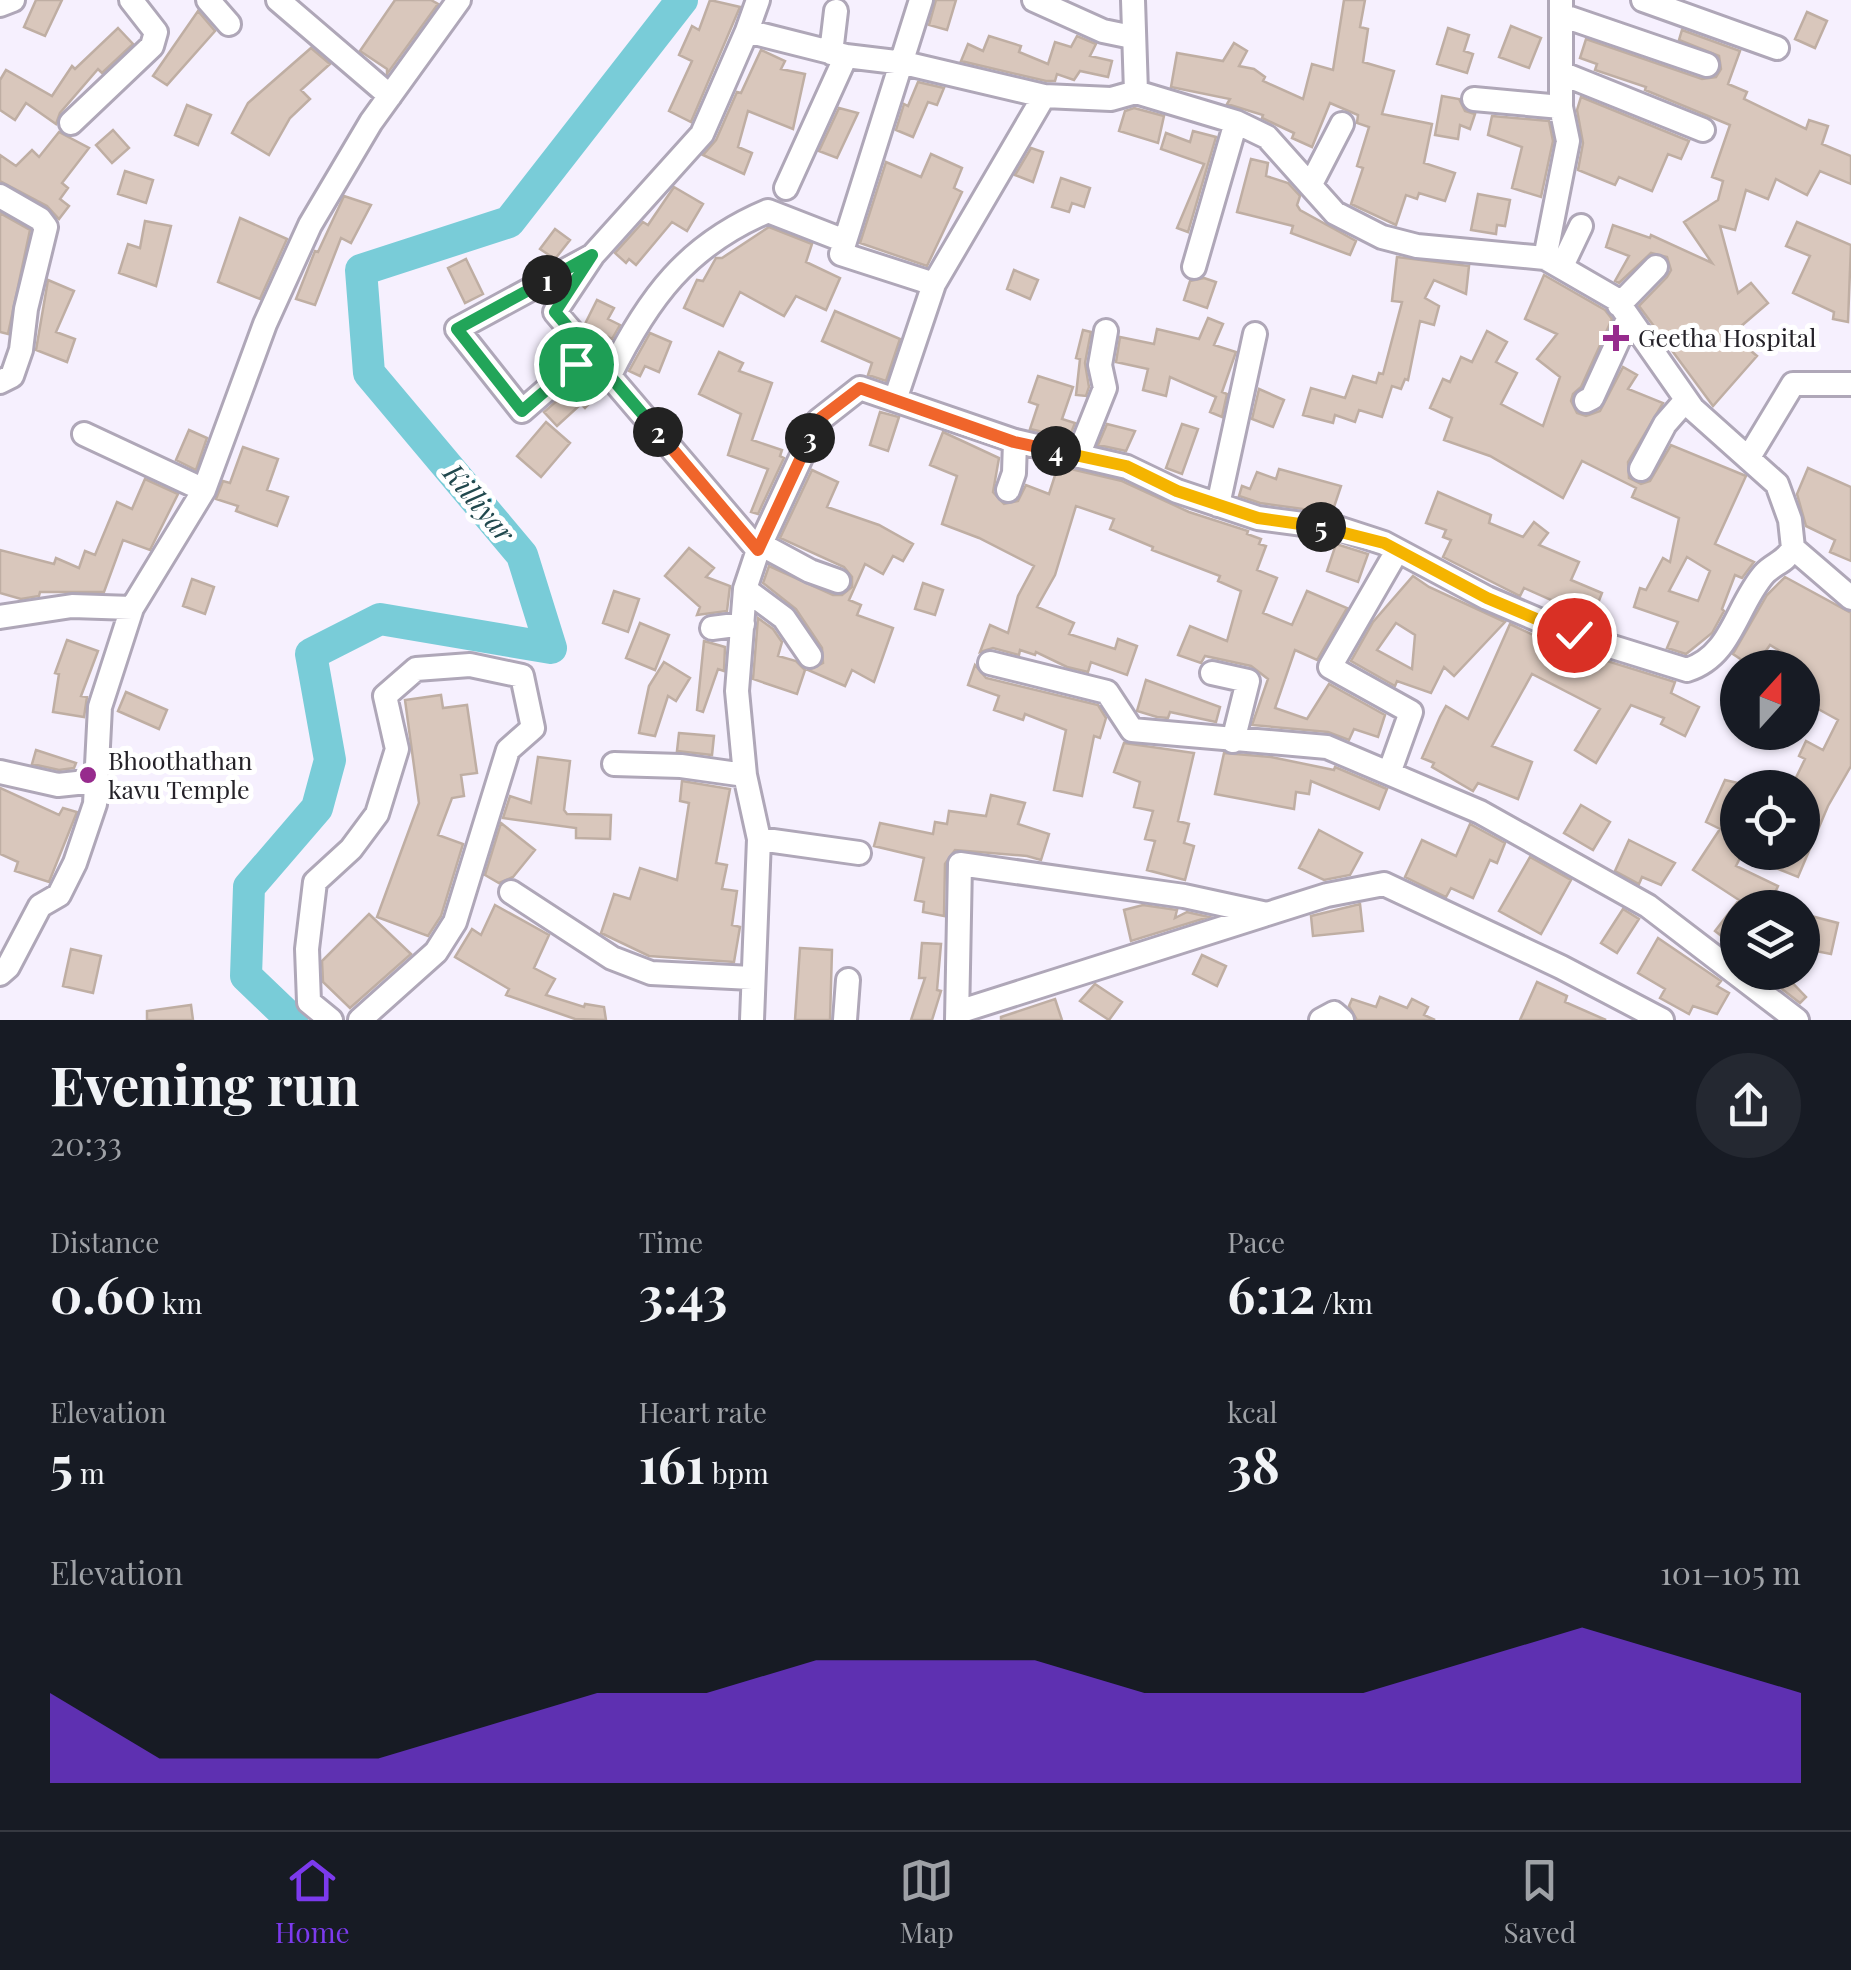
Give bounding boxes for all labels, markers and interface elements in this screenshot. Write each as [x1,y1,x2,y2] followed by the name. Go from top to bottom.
[522,255,572,305] pin: 1
[542,261,552,298] text: 1
[1638,320,1816,353] place label: Geetha Hospital
[534,322,619,407] pin
[1603,325,1629,351] marker: Geetha Hospital
[549,337,604,392] icon: arrive
[633,407,683,457] pin: 2
[651,413,665,450] text: 2
[785,413,835,463] pin: 3
[803,419,817,456] text: 3
[1031,426,1081,476] pin: 4
[1049,432,1063,469] text: 4
[436,454,525,550] water label: Killiyar
[1296,502,1346,552] pin: 5
[1315,508,1327,545] text: 5
[1532,593,1617,678] pin
[1547,608,1602,663] icon: check
[1720,650,1820,750] north arrow
[1720,650,1820,990] map controls
[108,743,252,805] place label: Bhoothathan kavu Temple
[77,764,99,786] marker: Bhoothathan kavu Temple
[1720,770,1820,870] button: locate
[1720,890,1820,990] button: layers
[50,1046,360,1120] text: Evening run
[1696,1053,1801,1158] button: share
[50,1121,122,1164] text: 20:33
[50,1223,159,1260] text: Distance
[639,1223,703,1260] text: Time
[1227,1223,1285,1260] text: Pace
[50,1260,156,1327] text: 0.60
[639,1260,728,1327] text: 3:43
[1227,1260,1315,1327] text: 6:12
[156,1284,202,1321] text: km
[1315,1284,1373,1321] text: /km
[50,1393,166,1430] text: Elevation
[639,1393,767,1430] text: Heart rate
[1227,1393,1278,1430] text: kcal
[50,1430,73,1497] text: 5
[639,1430,705,1497] text: 161
[1227,1430,1280,1497] text: 38
[73,1454,105,1491] text: m
[705,1454,769,1491] text: bpm
[50,1550,183,1593] text: Elevation
[1660,1550,1801,1593] text: 101–105 m
[275,1853,350,1950] tab: Home
[899,1853,954,1950] tab: Map
[1503,1853,1576,1950] tab: Saved

